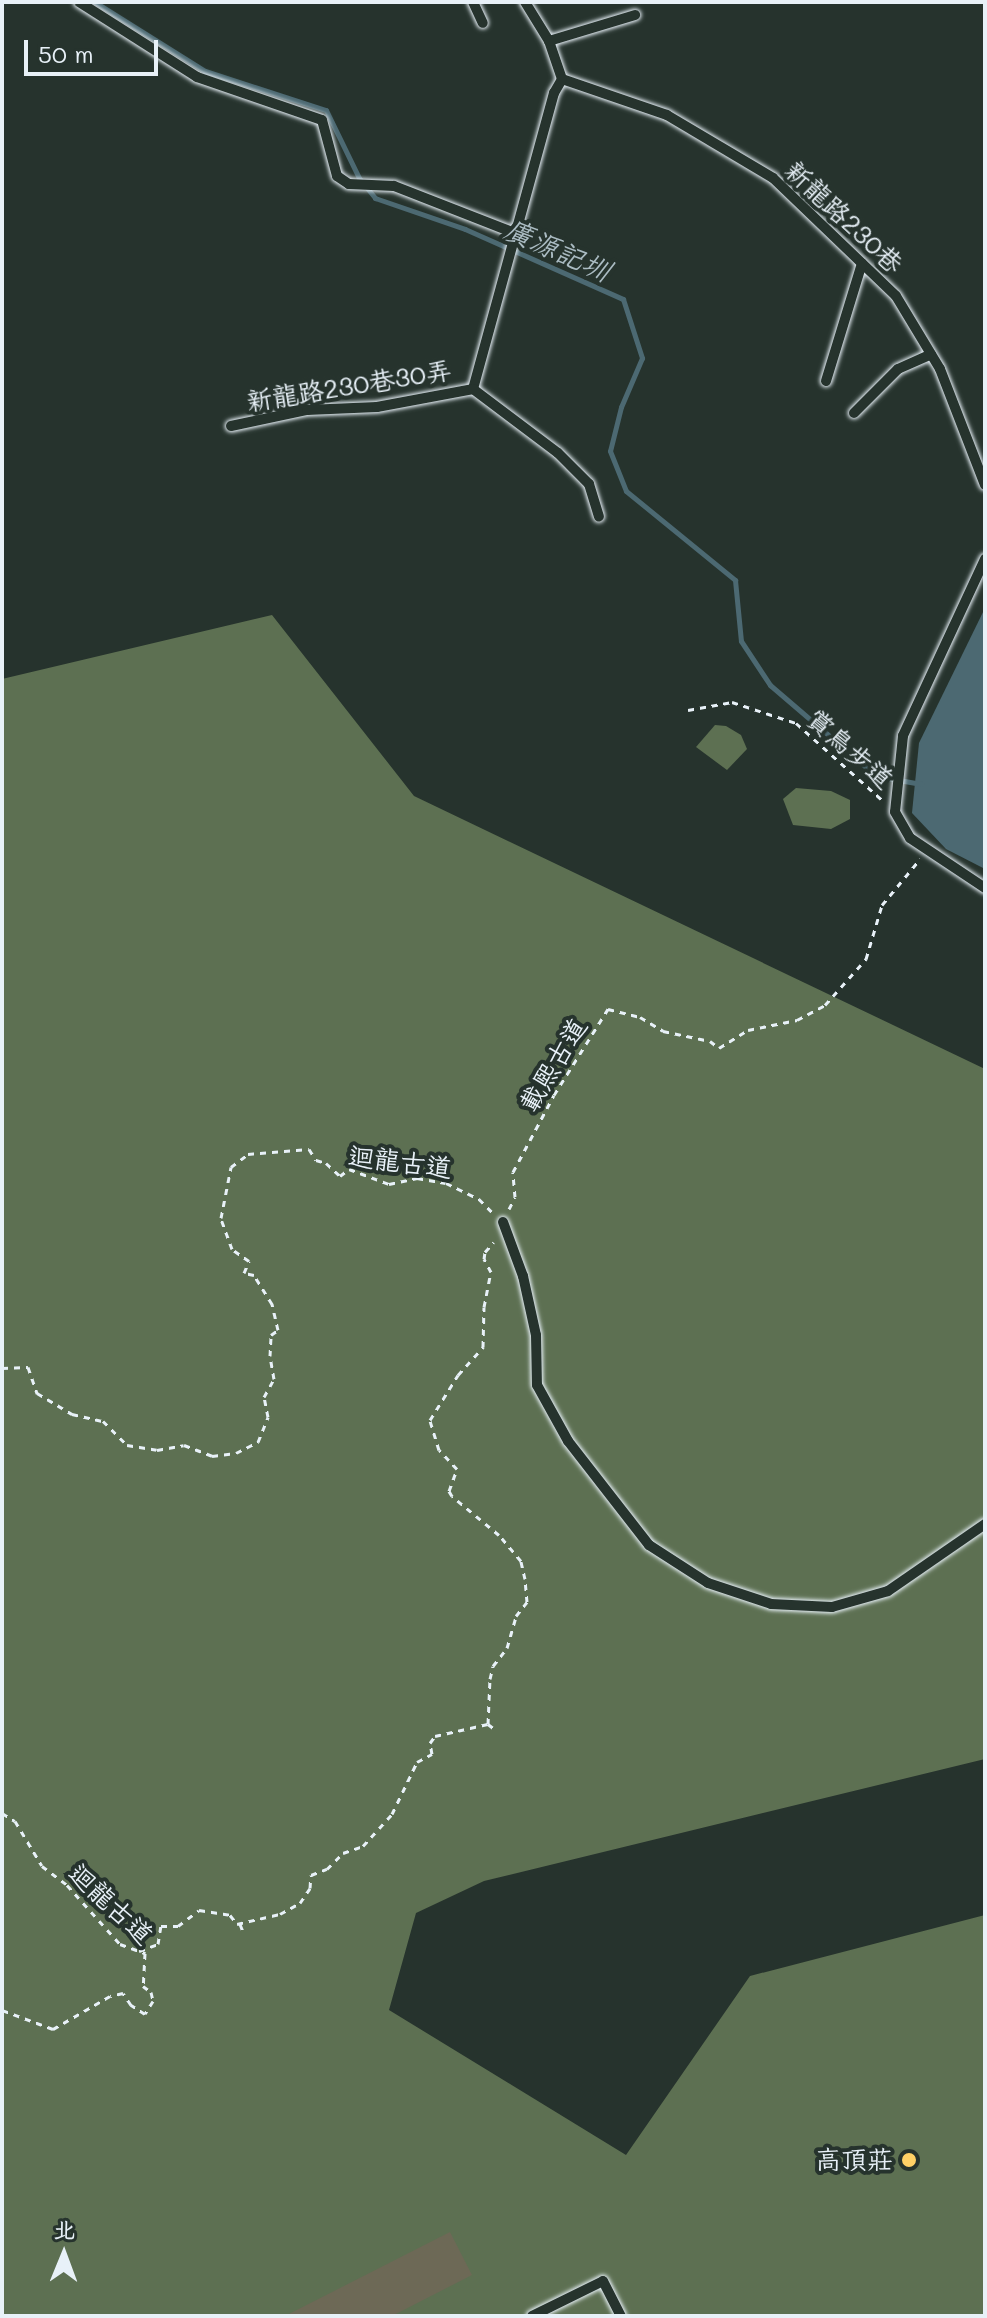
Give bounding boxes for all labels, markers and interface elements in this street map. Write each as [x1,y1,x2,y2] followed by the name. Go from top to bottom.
[28,24,162,74] scale bar
[38,38,94,69] text: 50 m
[779,155,909,279] street label: 新龍路230巷
[500,211,616,287] water label: 廣源記圳
[244,354,454,418] street label: 新龍路230巷30弄
[801,703,899,795] street label: 賞鳥步道
[513,1012,593,1118] street label: 載熙古道
[346,1140,454,1184] street label: 迴龍古道
[62,1857,160,1951] street label: 迴龍古道
[815,2144,893,2176] place label: 高頂莊
[900,2151,918,2169] marker: 高頂莊
[24,2214,104,2294] north arrow
[53,2215,76,2244] text: 北

